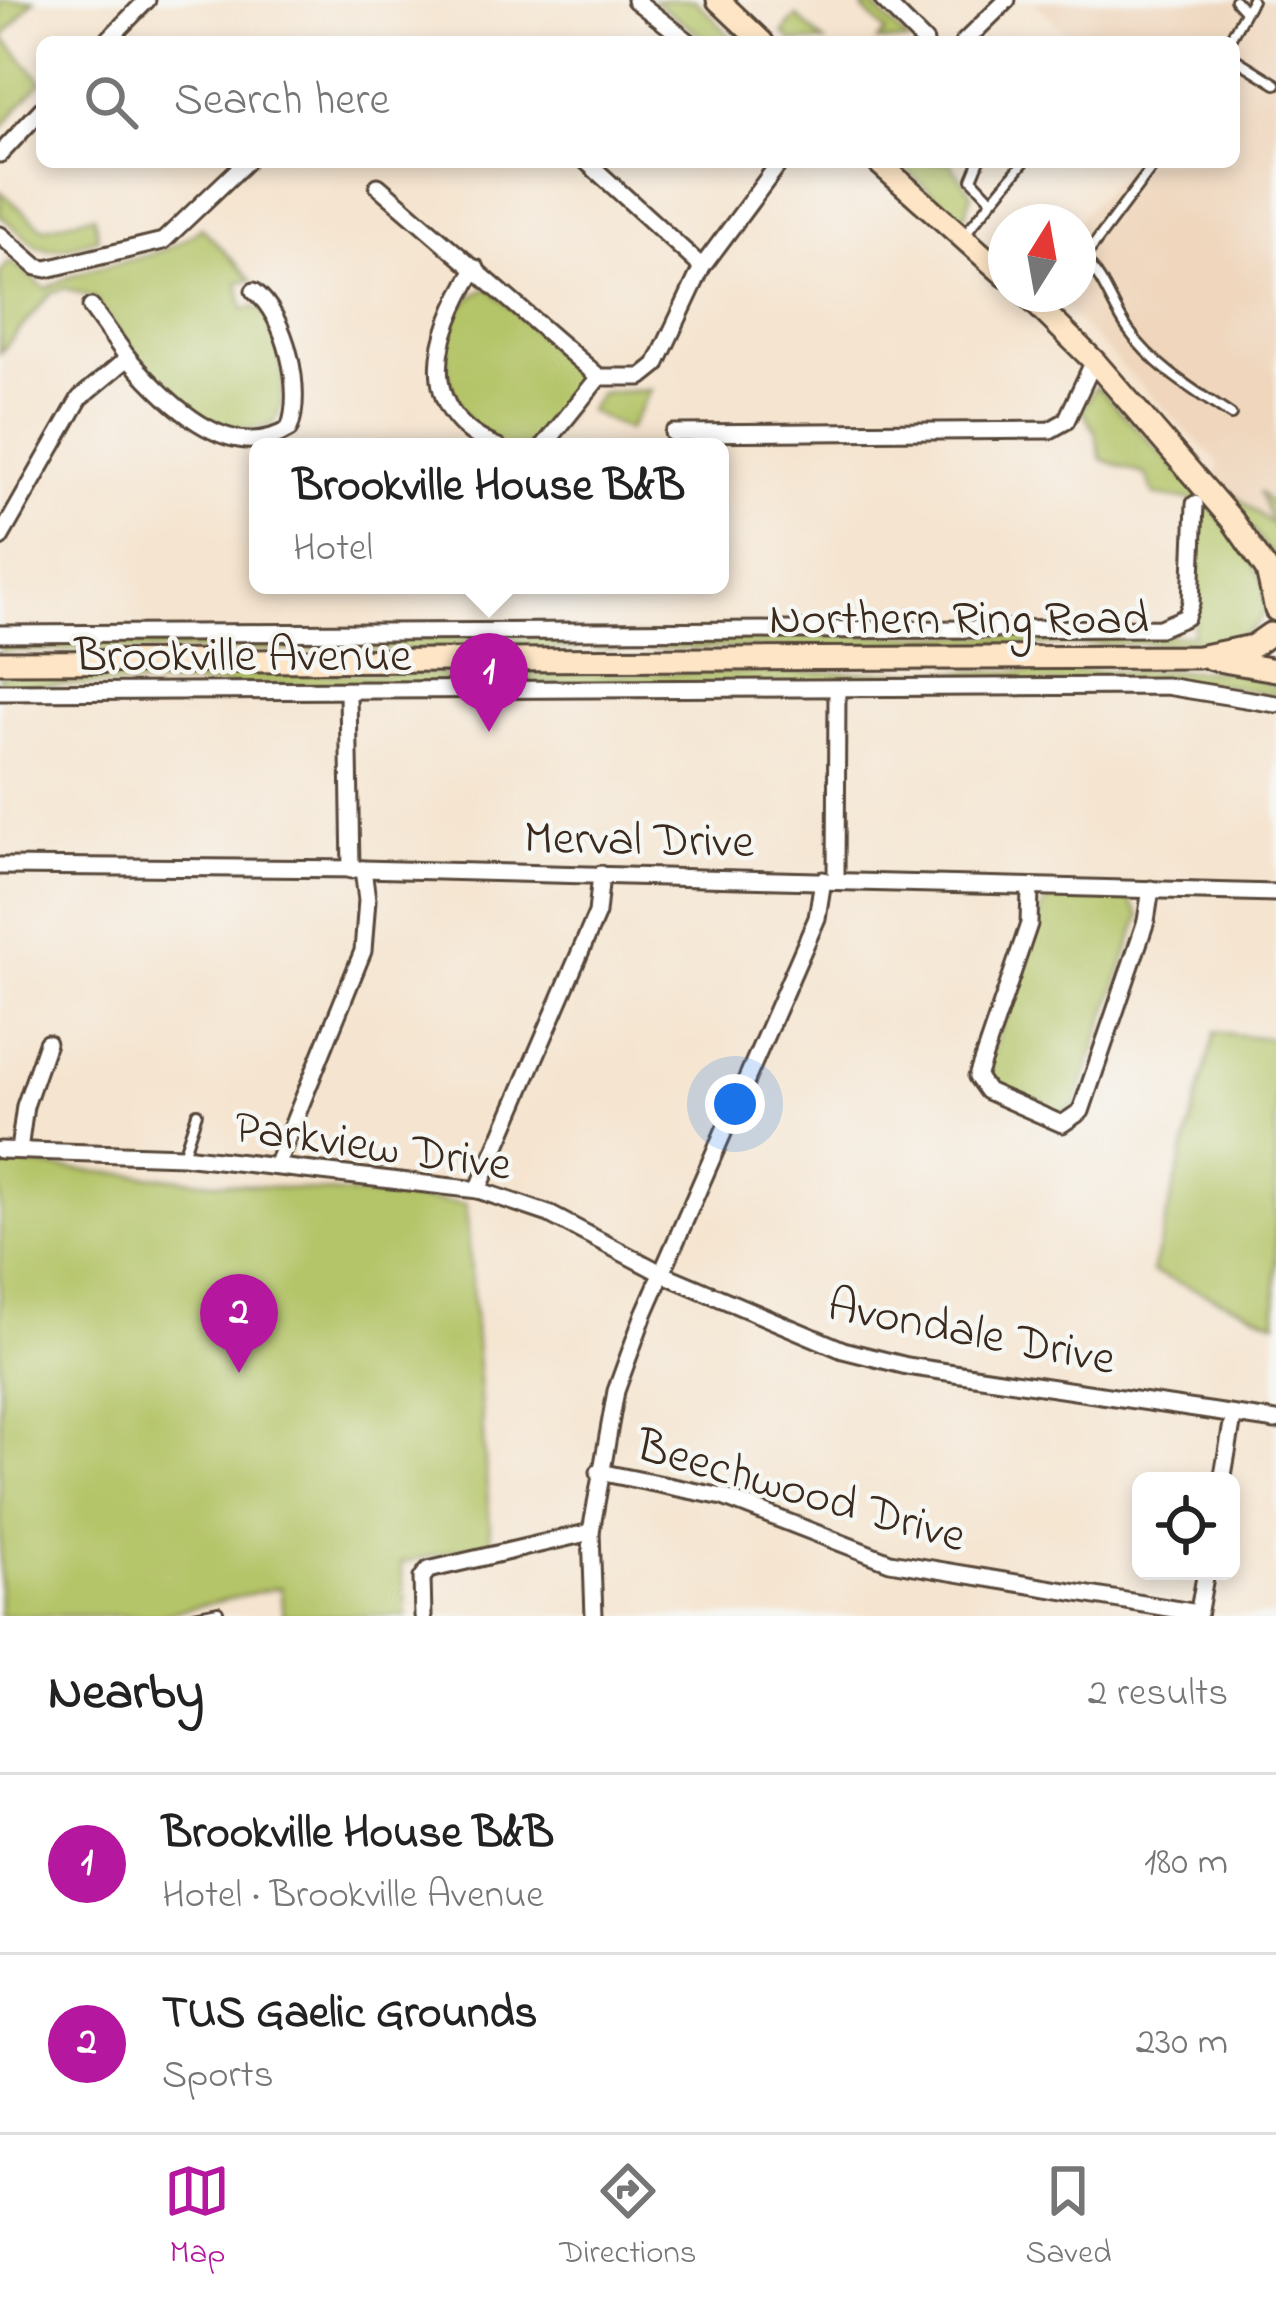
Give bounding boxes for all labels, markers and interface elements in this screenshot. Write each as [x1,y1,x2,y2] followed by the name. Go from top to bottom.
[36,36,1240,168] search box
[78,69,144,135] icon: search
[174,69,390,135] text: Search here
[988,204,1096,312] north arrow
[249,438,729,594] popup
[293,455,685,521] text: Brookville House B&B
[293,521,373,578] text: Hotel
[769,586,1149,657] street label: Northern Ring Road
[73,623,412,693] street label: Brookville Avenue
[450,633,528,732] pin: 1
[523,805,755,879] street label: Merval Drive
[705,1074,765,1134] your location
[229,1094,516,1202] street label: Parkview Drive
[821,1272,1121,1396] street label: Avondale Drive
[200,1274,278,1373] pin: 2
[627,1412,974,1573] street label: Beechwood Drive
[1132,1472,1240,1580] map controls
[1132,1472,1240,1580] button: locate
[48,1657,204,1732] text: Nearby
[1088,1666,1228,1723] text: 2 results
[162,1802,554,1868] text: Brookville House B&B
[81,1835,93,1892] text: 1
[1144,1835,1228,1892] text: 180 m
[162,1868,544,1925] text: Hotel · Brookville Avenue
[162,1982,537,2048] text: TUS Gaelic Grounds
[77,2015,97,2072] text: 2
[1136,2015,1228,2072] text: 230 m
[162,2048,274,2105] text: Sports
[164,2158,230,2278] tab: Map
[559,2158,697,2278] tab: Directions
[1025,2158,1112,2278] tab: Saved

